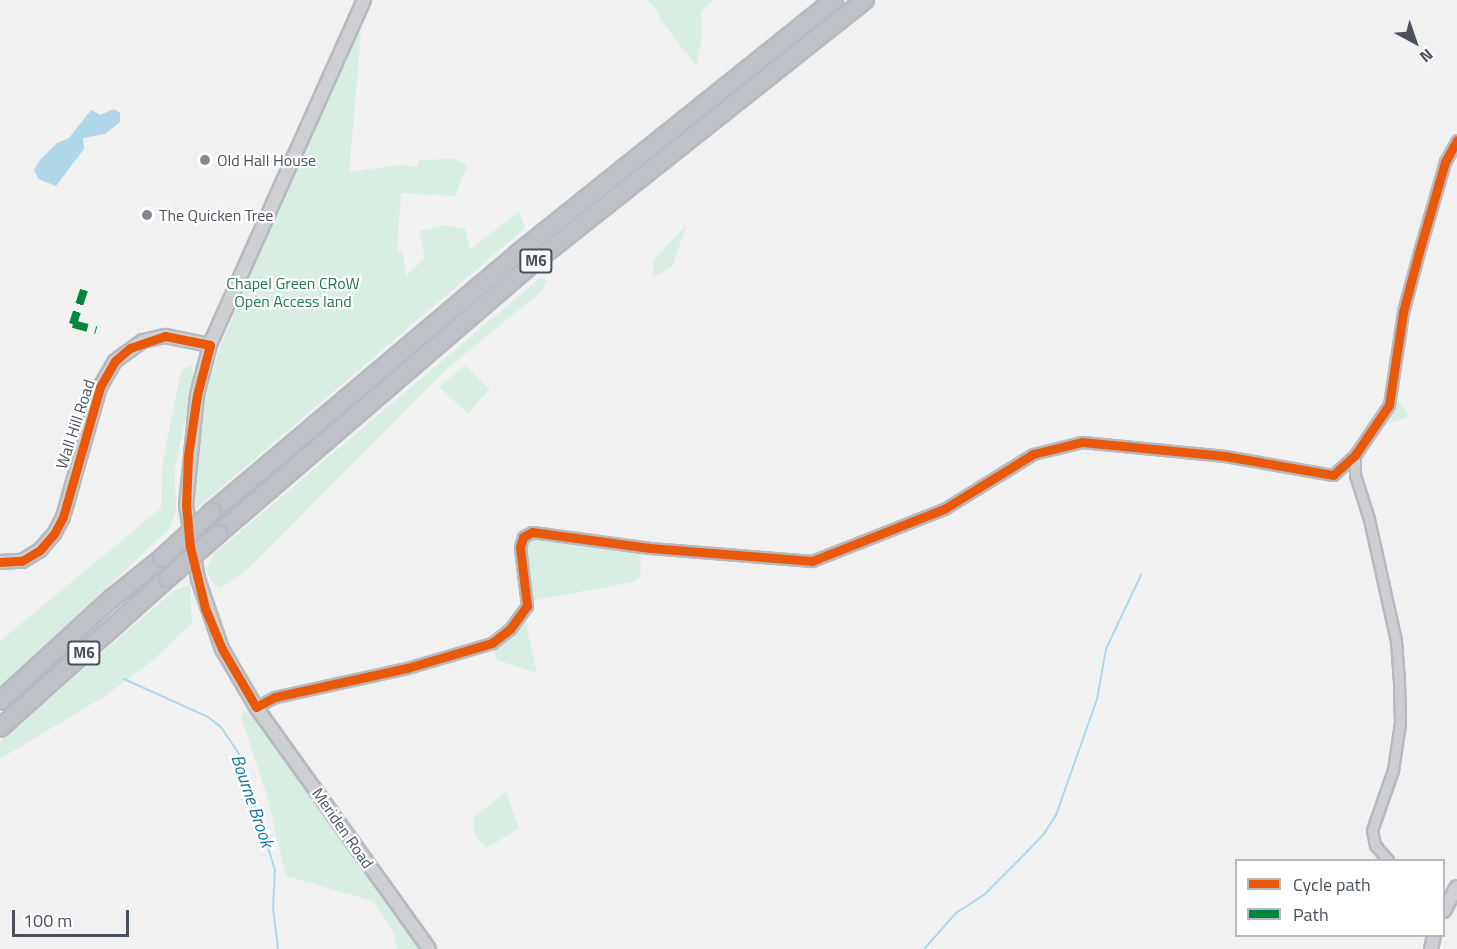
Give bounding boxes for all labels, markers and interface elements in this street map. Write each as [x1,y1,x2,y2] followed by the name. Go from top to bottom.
[1385,12,1445,72] north arrow
[1415,43,1439,69] text: N
[217,150,316,170] place label: Old Hall House
[198,153,212,167] marker: Old Hall House
[159,205,273,225] place label: The Quicken Tree
[140,208,154,222] marker: The Quicken Tree
[518,249,554,273] road number: M6
[226,273,360,311] park label: Chapel Green CRoW Open Access land
[52,377,98,471] street label: Wall Hill Road
[66,641,102,665] road number: M6
[226,752,278,850] water label: Bourne Brook
[308,784,378,872] street label: Meriden Road
[1235,859,1445,937] legend
[1293,871,1371,898] text: Cycle path
[15,898,132,936] scale bar
[1293,901,1329,928] text: Path
[23,907,72,934] text: 100 m

